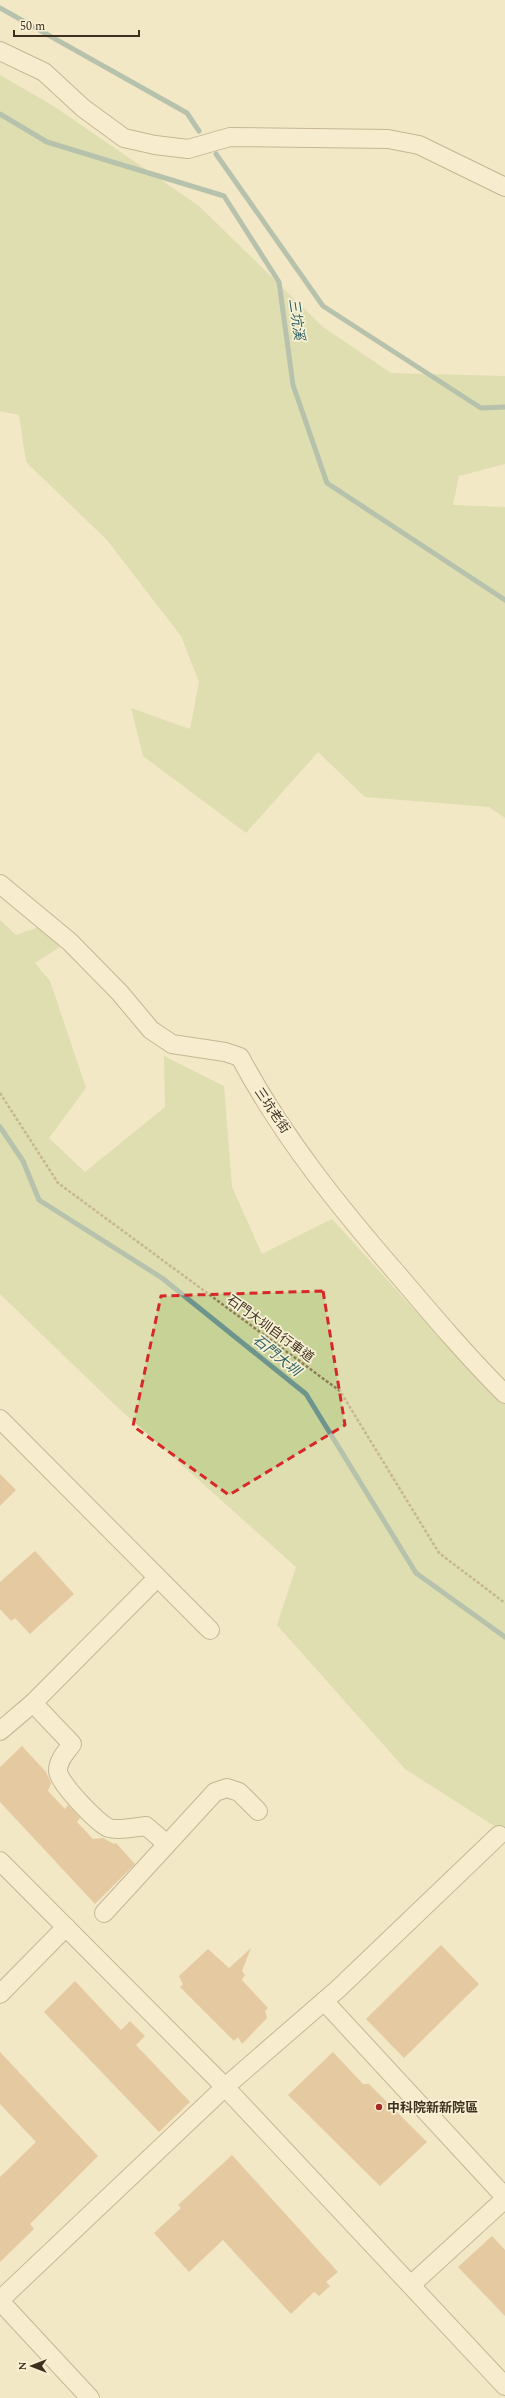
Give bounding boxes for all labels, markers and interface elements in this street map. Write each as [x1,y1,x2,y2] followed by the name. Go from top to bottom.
[14,12,139,38] scale bar
[20,17,45,36] text: 50 m
[283,297,310,343] water label: 三坑溪
[249,1083,295,1138] street label: 三坑老街
[224,1291,318,1365] street label: 石門大圳自行車道
[250,1331,304,1379] water label: 石門大圳
[387,2098,478,2118] place label: 中科院新新院區
[374,2102,384,2112] marker: 中科院新新院區
[12,2346,52,2386] north arrow
[14,2361,31,2370] text: N

